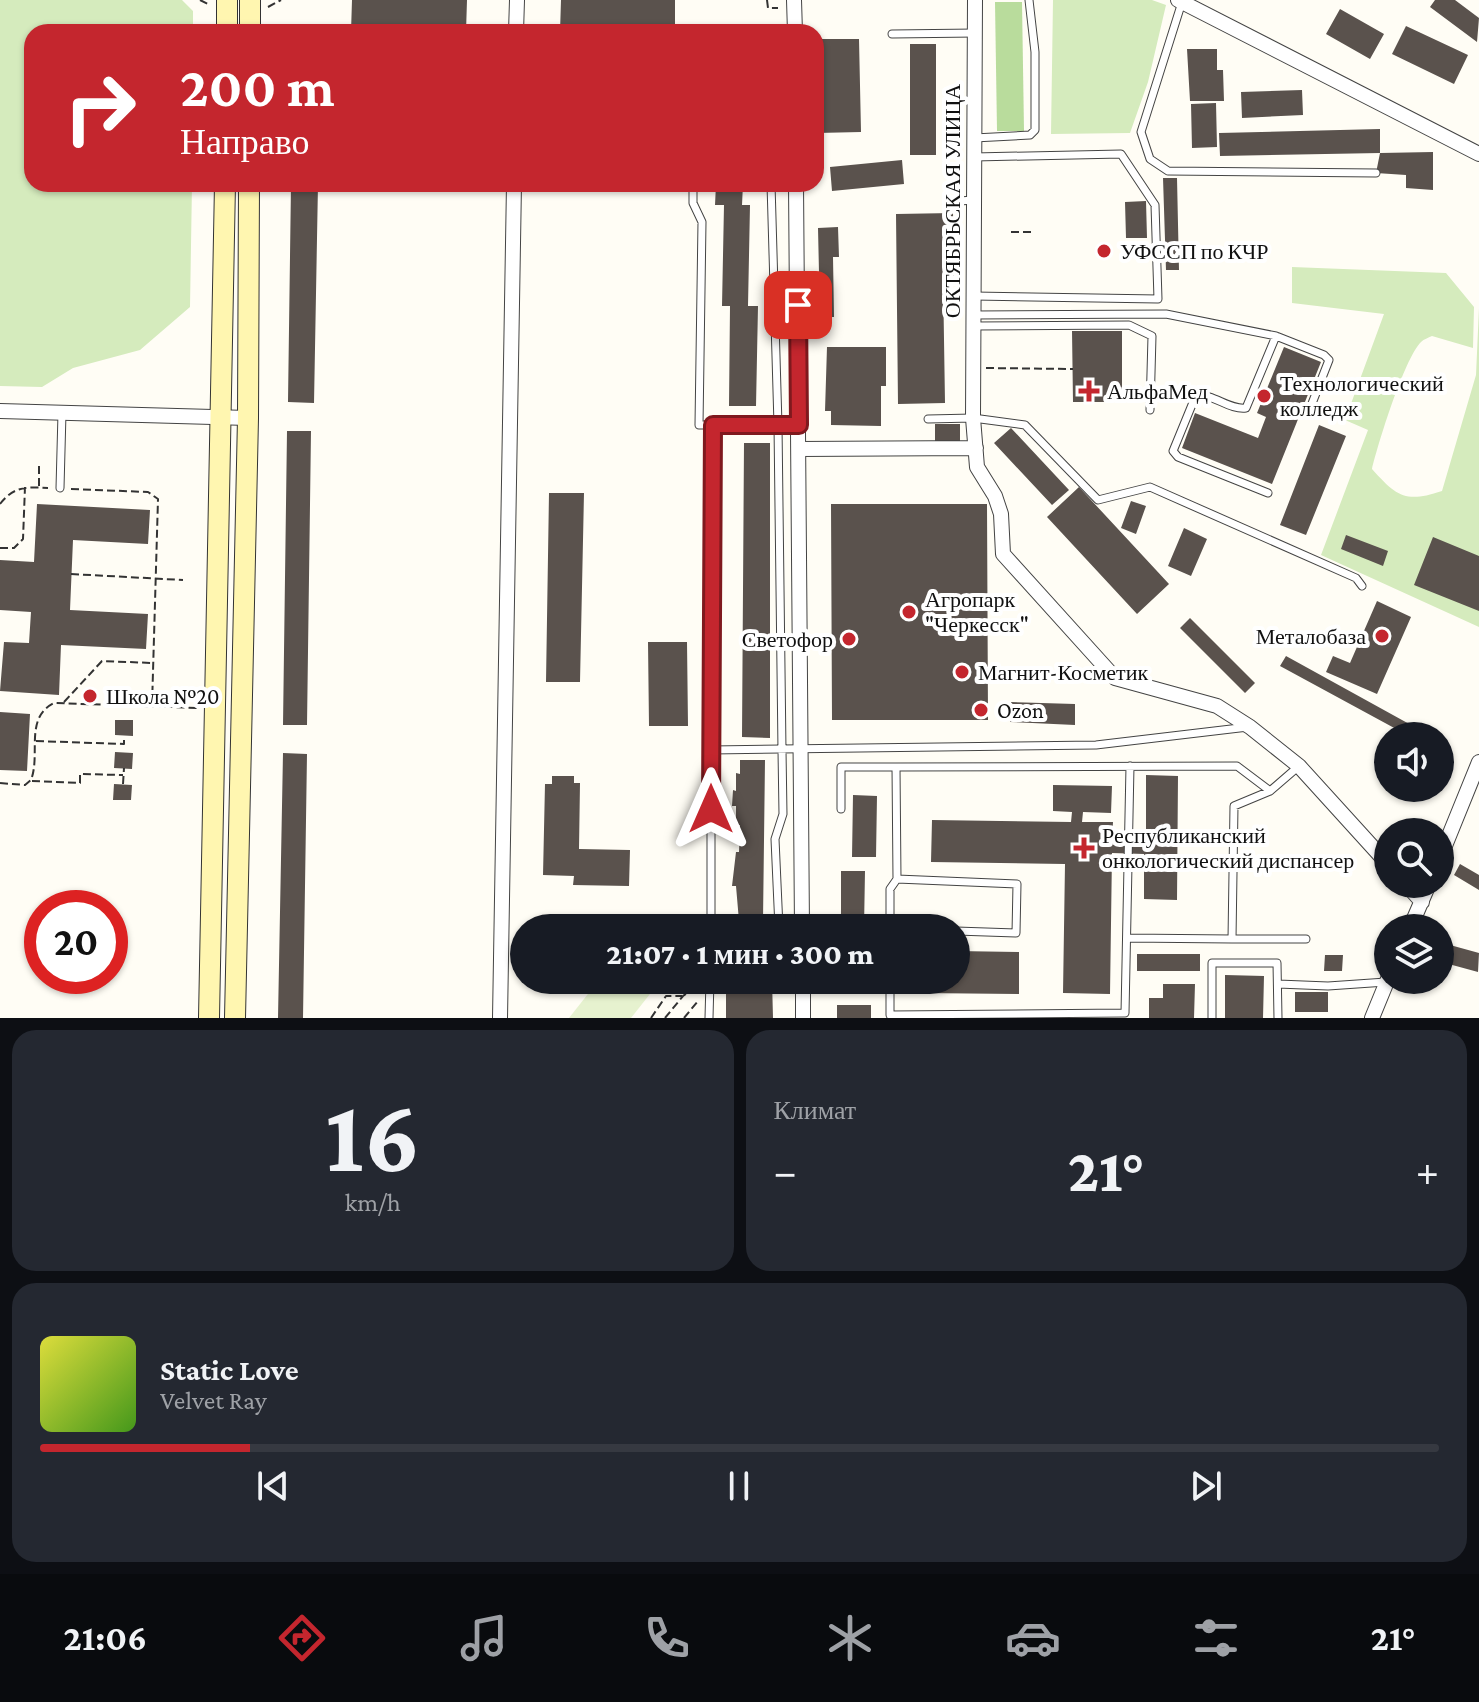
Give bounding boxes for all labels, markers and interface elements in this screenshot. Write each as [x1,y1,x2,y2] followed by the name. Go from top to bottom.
[48,56,152,160] icon: right
[180,56,335,118] text: 200 m
[940,84,965,318] street label: ОКТЯБРЬСКАЯ УЛИЦА
[180,122,310,162] text: Направо
[1120,239,1269,264] place label: УФССП по КЧР
[1095,242,1113,260] marker: УФССП по КЧР
[764,271,832,339] pin
[776,283,820,327] icon: arrive
[1280,371,1444,421] place label: Технологический колледж
[1107,379,1208,404] place label: АльфаМед
[1078,380,1100,402] marker: АльфаМед
[1255,387,1273,405] marker: Технологический колледж
[925,587,1029,637] place label: Агропарк "Черкесск"
[900,603,918,621] marker: Агропарк "Черкесск"
[1256,624,1366,649] place label: Металобаза
[742,627,833,652] place label: Светофор
[1373,627,1391,645] marker: Металобаза
[840,630,858,648] marker: Светофор
[978,660,1148,685] place label: Магнит-Косметик
[953,663,971,681] marker: Магнит-Косметик
[106,684,219,709] place label: Школа №20
[81,687,99,705] marker: Школа №20
[997,698,1044,723] place label: Ozon
[972,701,990,719] marker: Ozon
[1374,722,1454,994] map controls
[1374,722,1454,802] button: sound
[669,767,753,851] position arrow
[1374,818,1454,898] button: search
[1102,823,1354,873] place label: Республиканский онкологический диспансер
[1073,837,1095,859] marker: Республиканский онкологический диспансер
[24,890,128,994] speed limit sign: 20
[1374,914,1454,994] button: layers
[606,937,874,970] text: 21:07 · 1 мин · 300 m
[325,1078,421,1193] text: 16
[774,1096,856,1125] text: Климат
[1068,1137,1145,1204] text: 21°
[774,1147,797,1195] text: −
[1416,1147,1439,1195] text: +
[345,1188,401,1217] text: km/h
[160,1353,299,1386] text: Static Love
[160,1386,267,1415] text: Velvet Ray
[251,1464,295,1508] icon: previous
[717,1464,761,1508] icon: pause
[1184,1464,1228,1508] icon: next
[274,1610,330,1666] icon: directions
[456,1610,512,1666] icon: music
[639,1610,695,1666] icon: phone
[822,1610,878,1666] icon: climate
[1005,1610,1061,1666] icon: car
[1188,1610,1244,1666] icon: filters
[63,1618,147,1658] text: 21:06
[1371,1618,1416,1658] text: 21°

